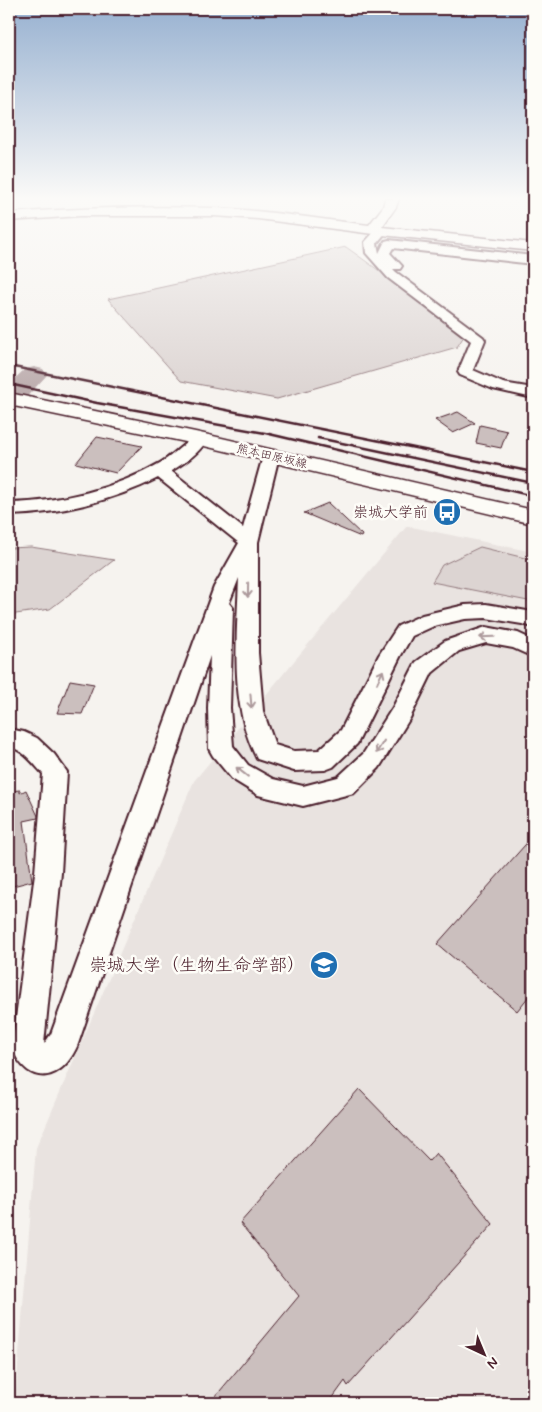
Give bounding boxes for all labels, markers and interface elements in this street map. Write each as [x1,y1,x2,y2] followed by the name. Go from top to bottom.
[235,441,309,473] street label: 熊本田原坂線
[432,497,462,527] bus stop icon: 崇城大学前
[353,503,428,523] place label: 崇城大学前
[243,582,253,598] one-way arrow
[479,632,495,642] one-way arrow
[375,670,385,685] one-way arrow
[246,693,256,709] one-way arrow
[375,739,385,753] one-way arrow
[236,767,249,778] one-way arrow
[309,950,339,980] school or university icon: 崇城大学（生物生命学部）
[89,954,305,978] place label: 崇城大学（生物生命学部）
[460,1330,510,1380] north arrow
[483,1353,502,1372] text: N

